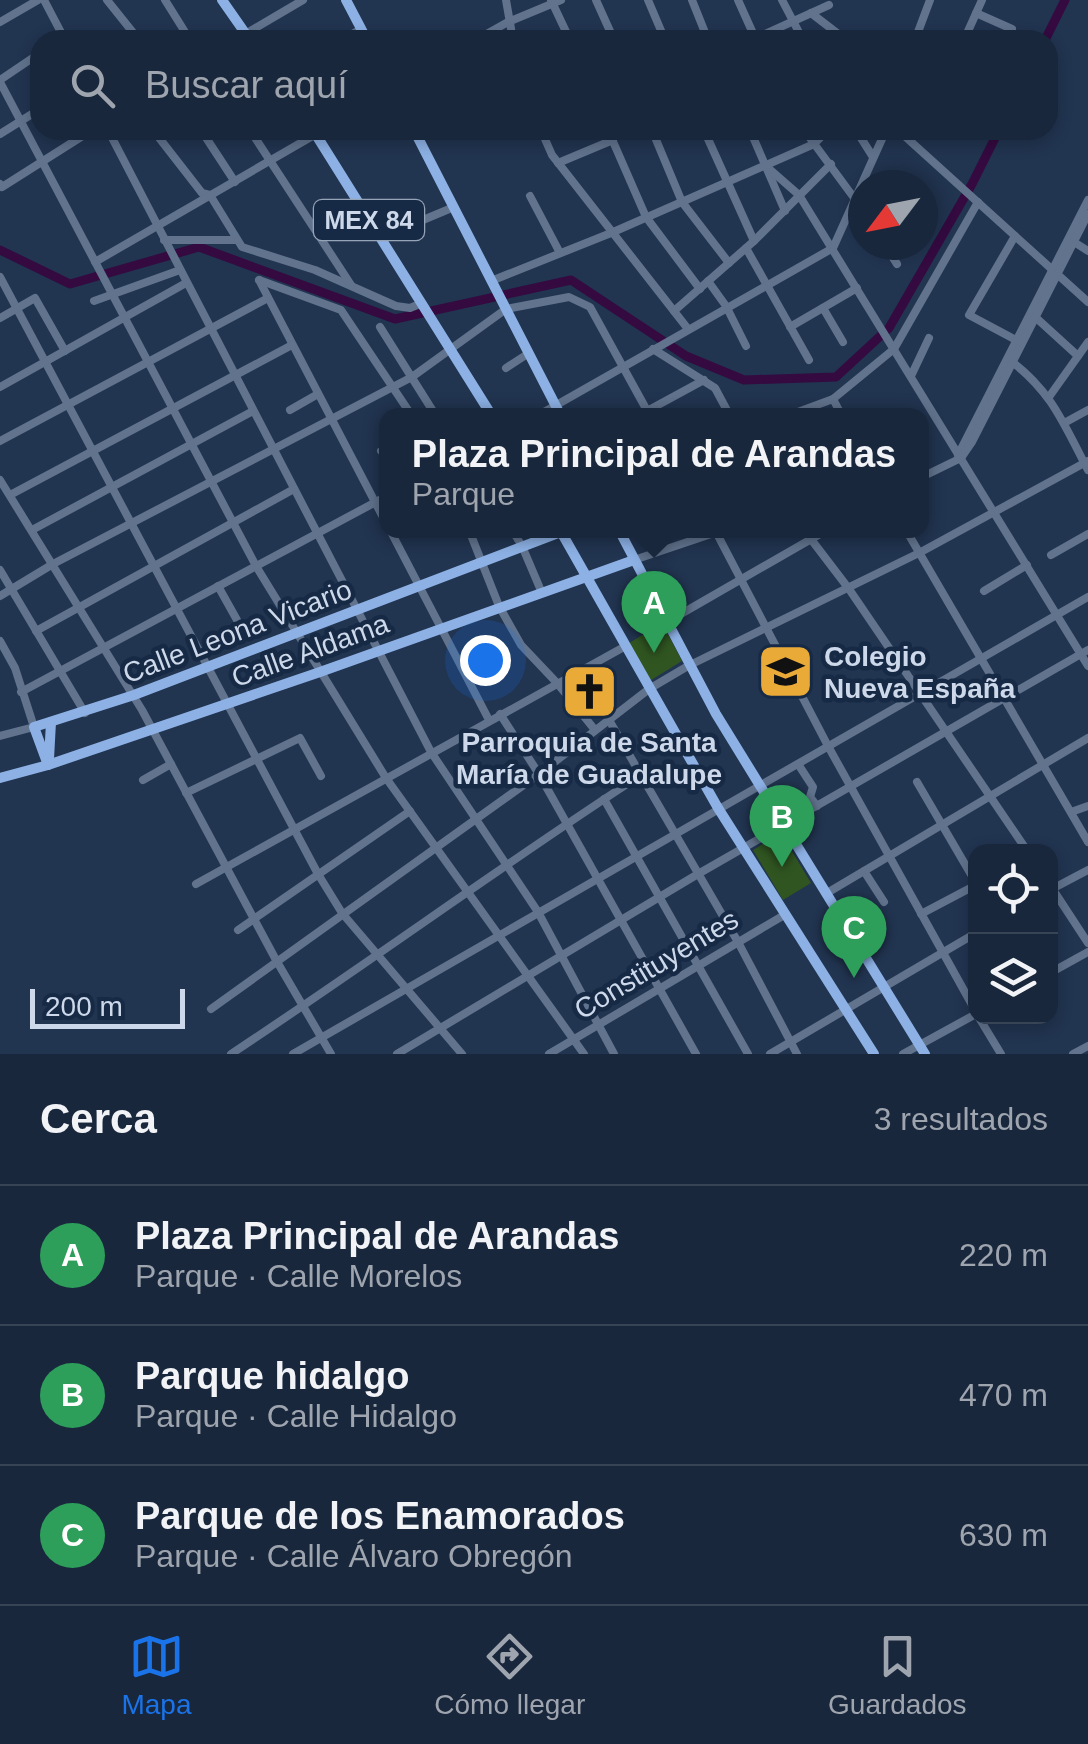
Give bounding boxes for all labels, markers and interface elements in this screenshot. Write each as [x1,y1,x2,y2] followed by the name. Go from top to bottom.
[30,30,1058,140] search box
[65,58,120,113] icon: search
[145,64,348,106] text: Buscar aquí
[848,170,938,260] north arrow
[314,200,424,240] road number: MEX 84
[379,408,929,538] popup
[412,433,896,475] text: Plaza Principal de Arandas
[412,476,515,512] text: Parque
[622,570,686,653] pin: A
[119,574,356,689] street label: Calle Leona Vicario
[227,608,393,693] street label: Calle Aldama
[460,635,511,686] your location
[824,641,1016,704] place label: Colegio Nueva España
[755,642,815,702] school or university icon: Colegio Nueva España
[559,661,619,721] church icon: Parroquia de Santa María de Guadalupe
[456,727,722,790] place label: Parroquia de Santa María de Guadalupe
[750,784,814,867] pin: B
[968,844,1058,1024] map controls
[968,844,1058,934] button: locate
[822,896,886,978] pin: C
[569,903,744,1025] street label: Constituyentes
[968,934,1058,1024] button: layers
[30,984,185,1028] scale bar
[45,991,123,1022] text: 200 m
[40,1095,157,1142] text: Cerca
[874,1101,1048,1137] text: 3 resultados
[135,1215,619,1257] text: Plaza Principal de Arandas
[61,1237,84,1273] text: A
[959,1237,1048,1273] text: 220 m
[135,1258,462,1294] text: Parque · Calle Morelos
[135,1355,409,1397] text: Parque hidalgo
[61,1377,84,1413] text: B
[959,1377,1048,1413] text: 470 m
[135,1398,457,1434] text: Parque · Calle Hidalgo
[135,1495,625,1537] text: Parque de los Enamorados
[61,1517,84,1553] text: C
[959,1517,1048,1553] text: 630 m
[135,1538,573,1574] text: Parque · Calle Álvaro Obregón
[121,1629,191,1721] tab: Mapa
[434,1629,585,1721] tab: Cómo llegar
[828,1629,967,1721] tab: Guardados

